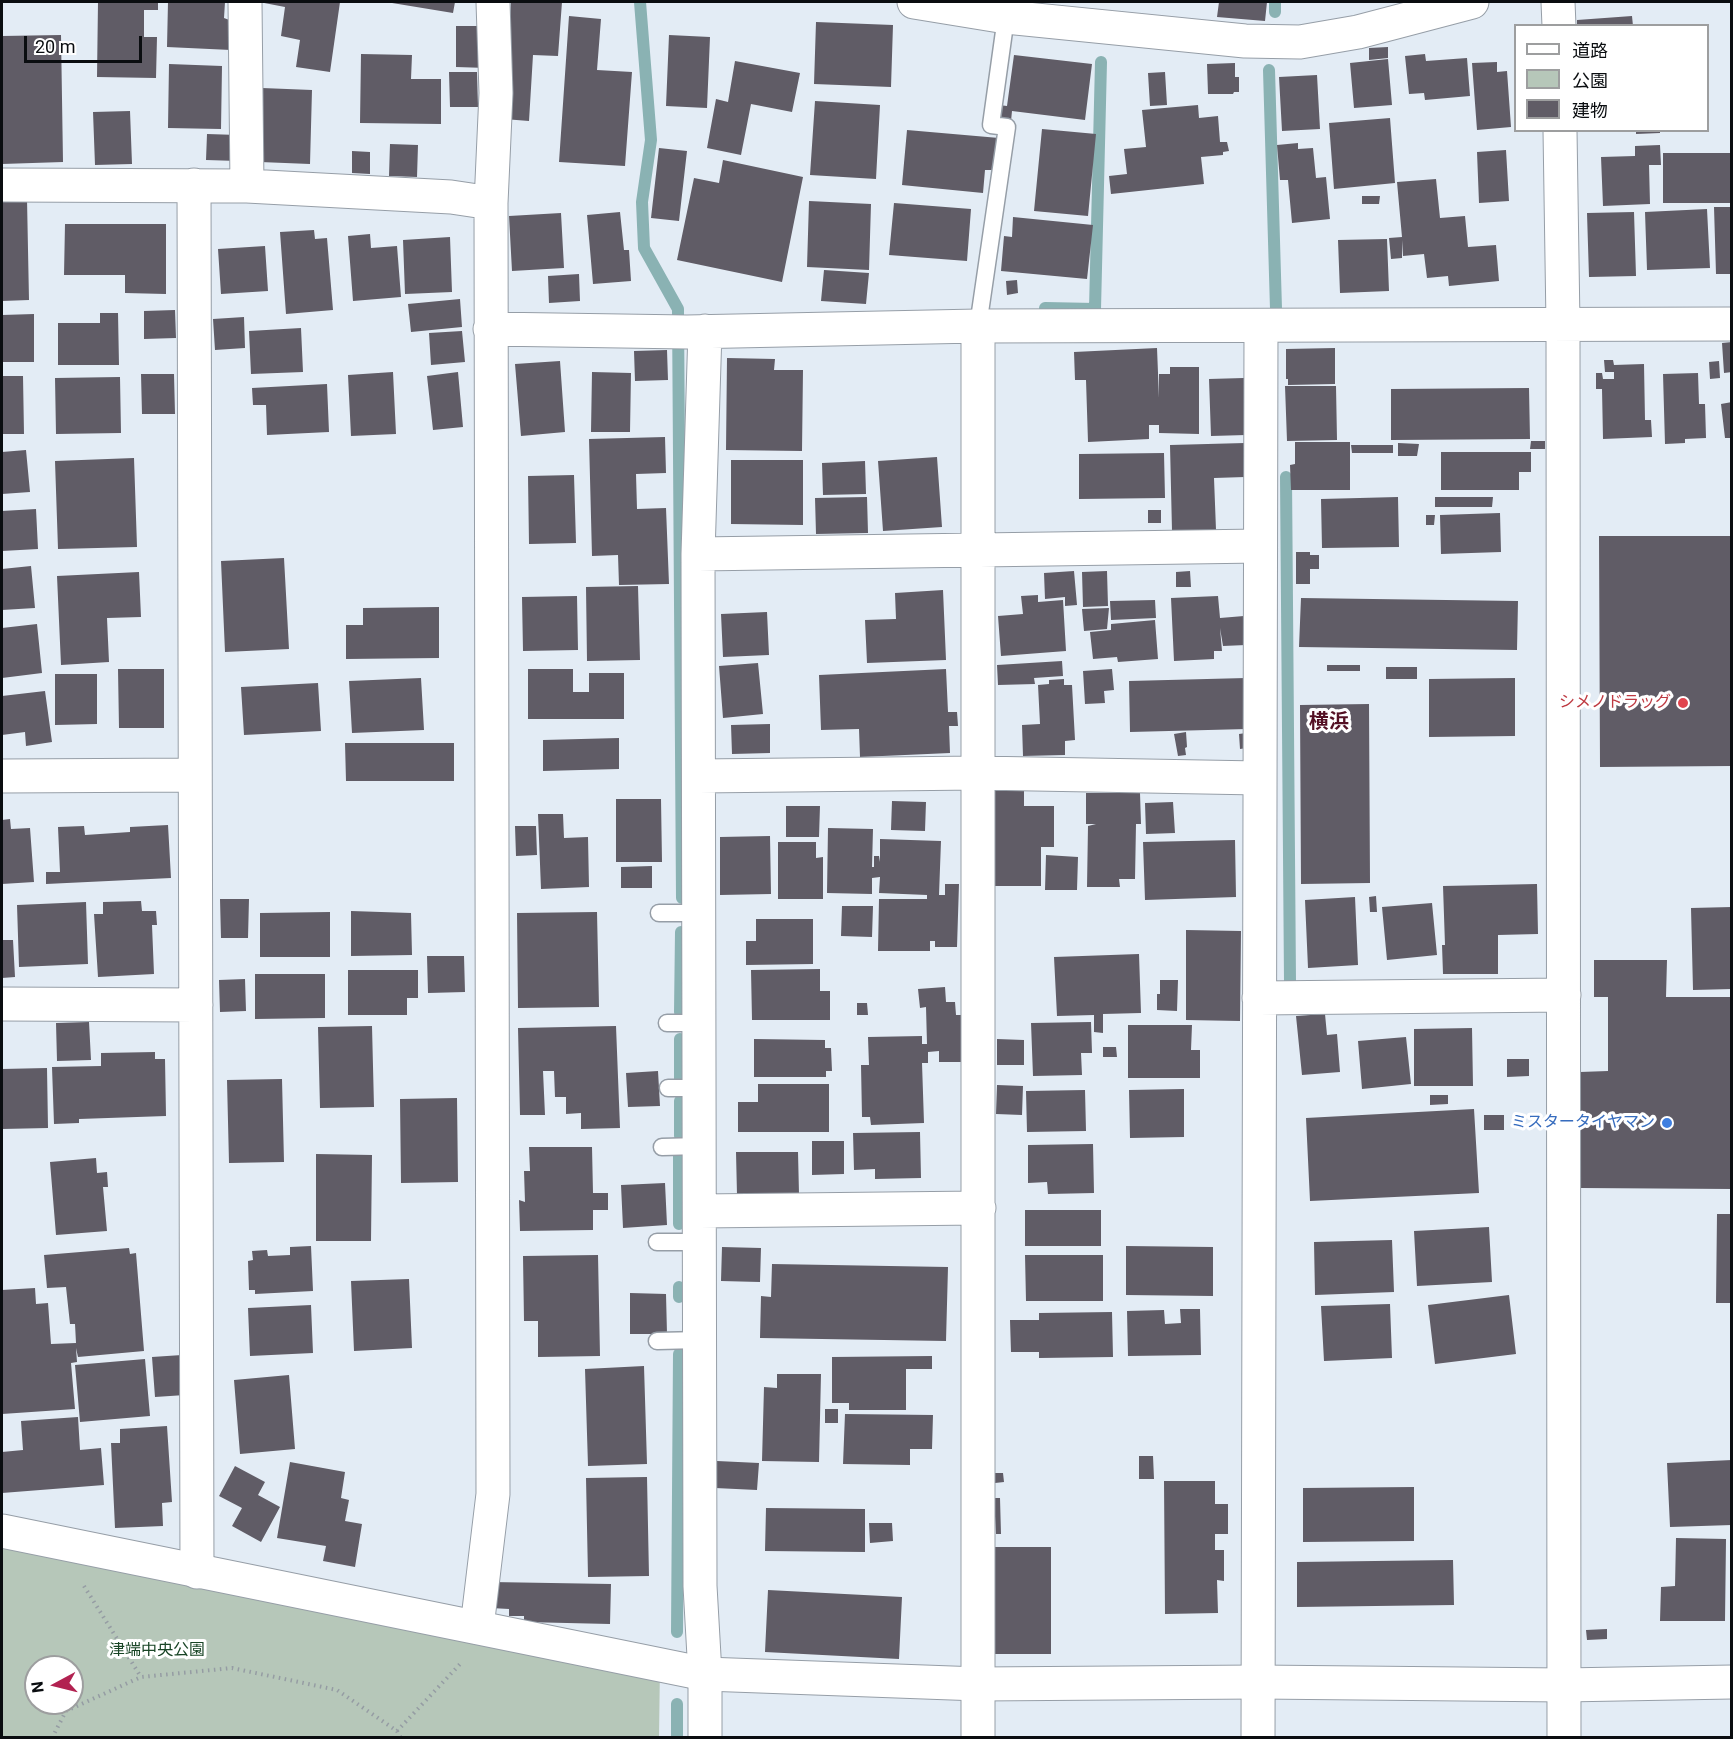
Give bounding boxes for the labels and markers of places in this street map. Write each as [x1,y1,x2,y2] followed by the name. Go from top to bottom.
[1559,693,1671,713] place label: シメノドラッグ
[1676,696,1690,710] marker: シメノドラッグ
[1511,1113,1655,1133] place label: ミスタータイヤマン
[1660,1116,1674,1130] marker: ミスタータイヤマン

